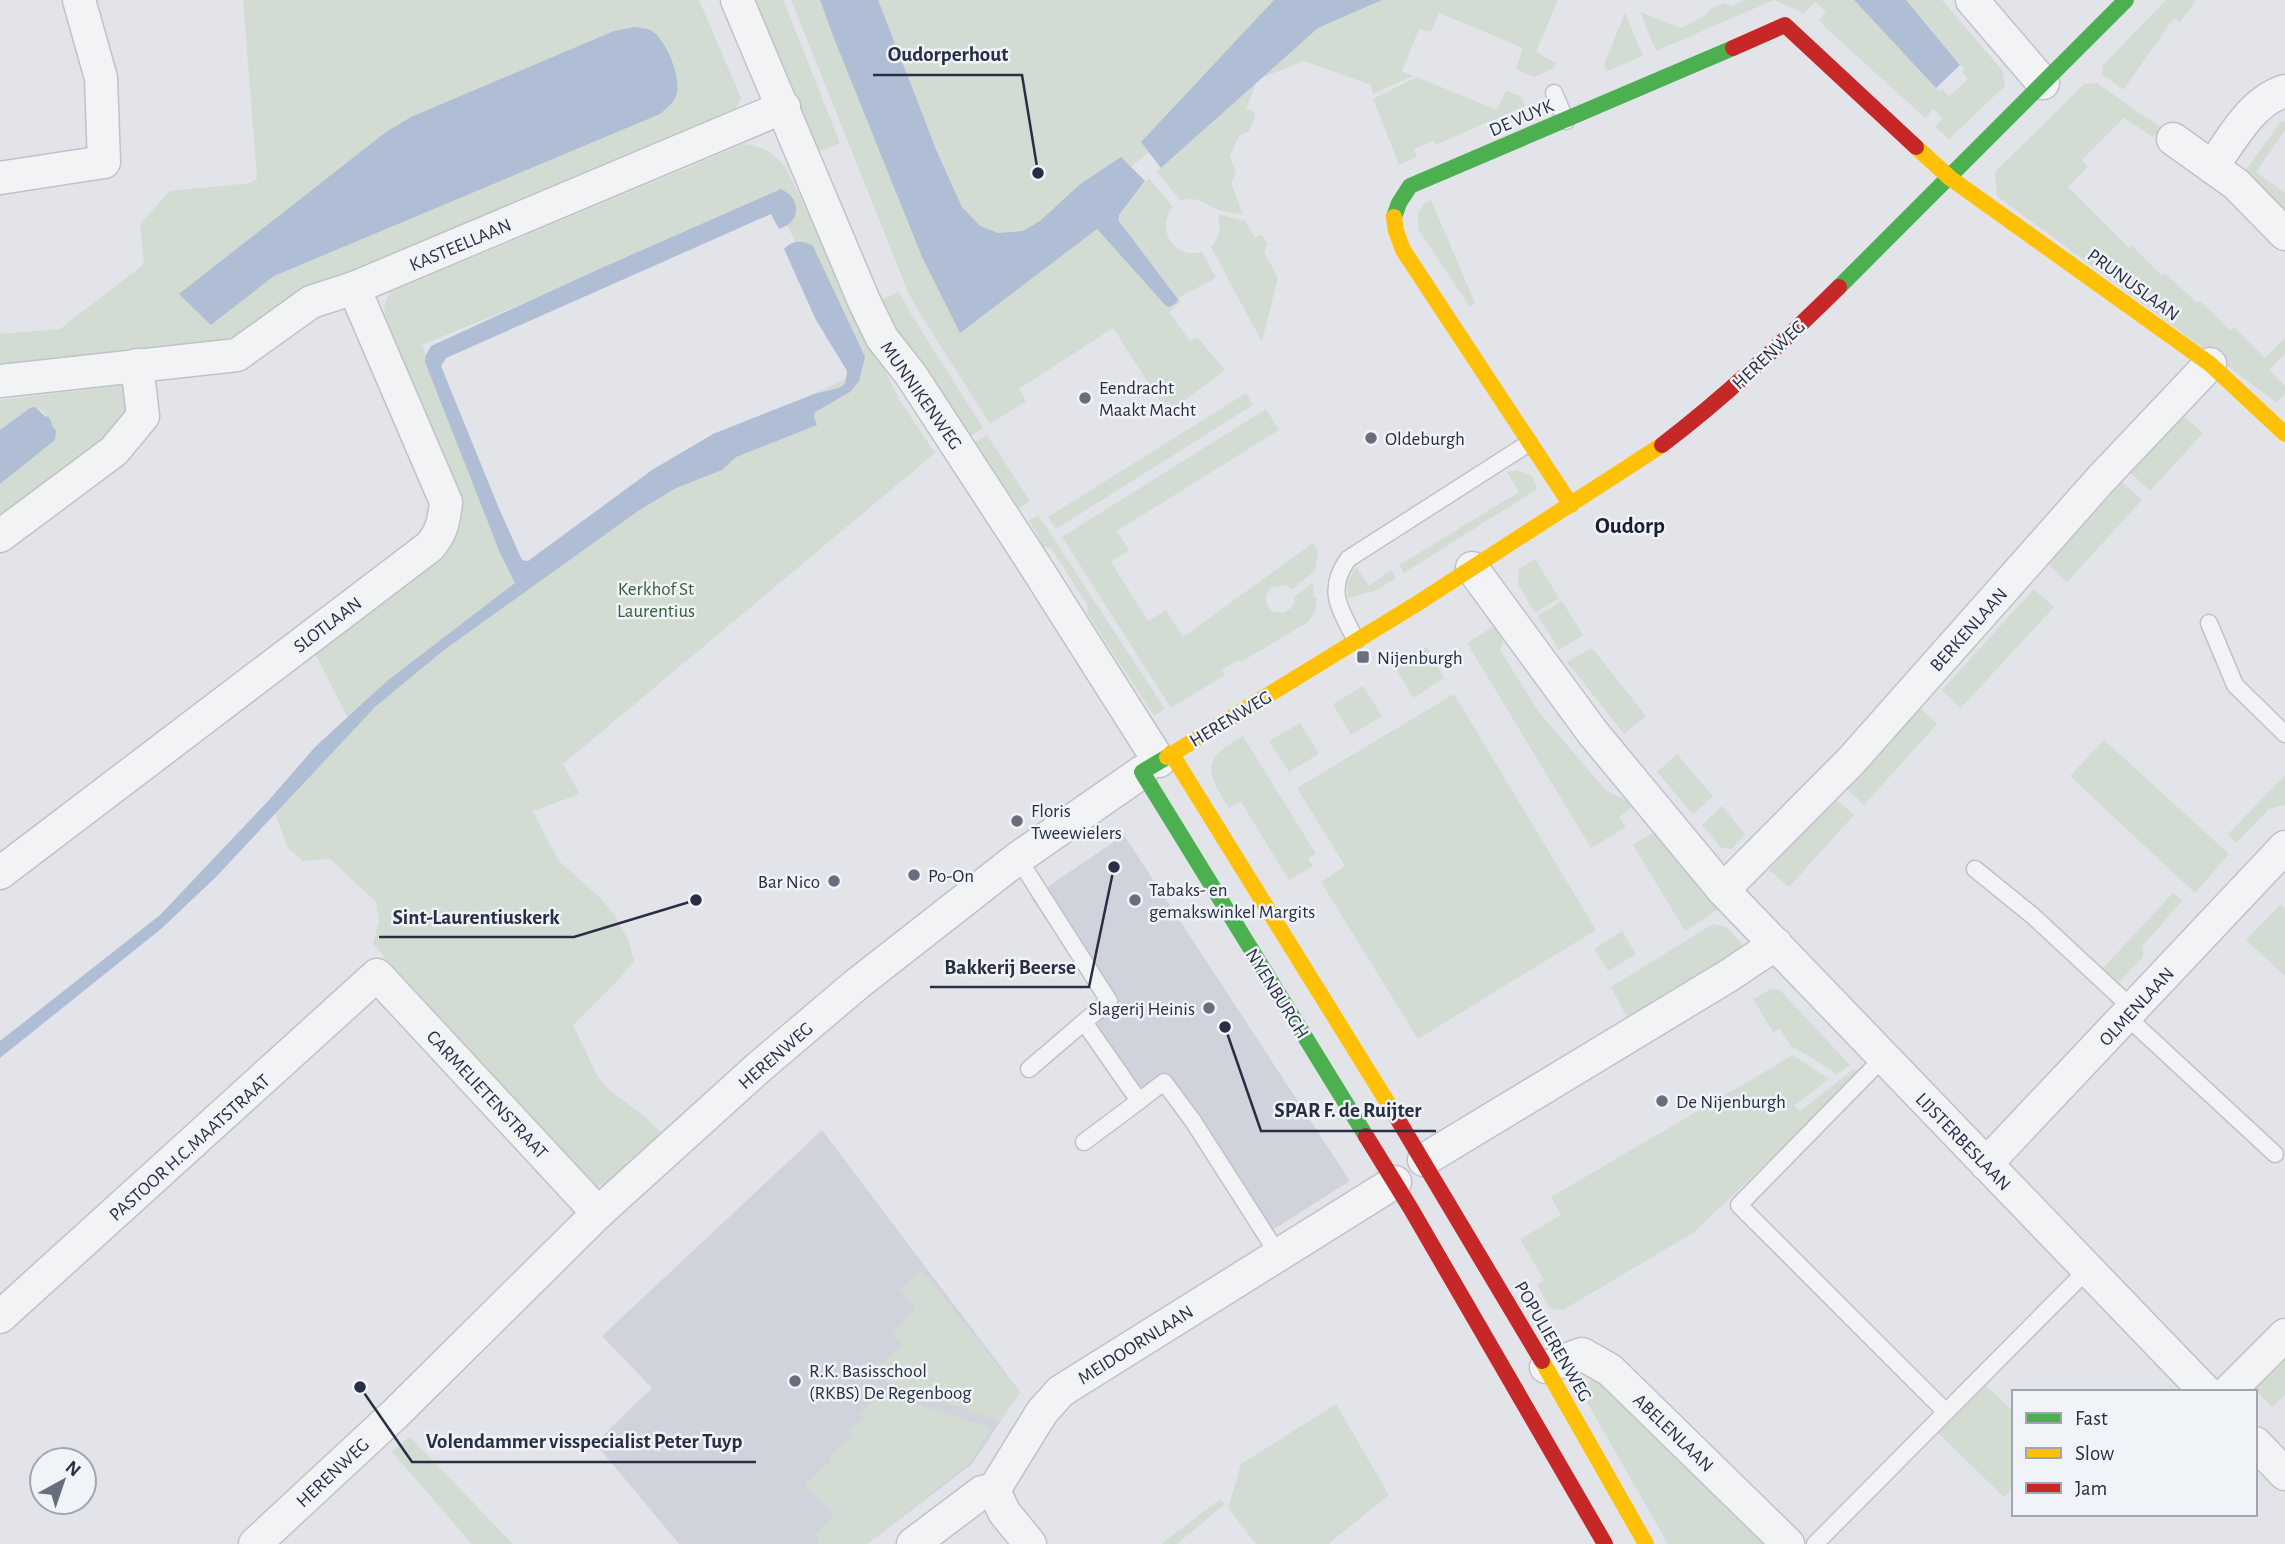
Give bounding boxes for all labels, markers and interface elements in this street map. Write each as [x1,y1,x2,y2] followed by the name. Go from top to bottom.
[873,33,1022,75] callout: Oudorperhout
[888,44,1008,65] text: Oudorperhout
[1487,96,1557,140] street label: DE VUYK
[407,215,514,275] street label: KASTEELLAAN
[2084,246,2183,325] street label: PRUNUSLAAN
[1729,317,1809,393] street label: HERENWEG
[876,338,965,453] street label: MUNNIKENWEG
[1099,379,1196,420] place label: Eendracht Maakt Macht
[1077,390,1093,406] marker: Eendracht Maakt Macht
[1363,430,1379,446] marker: Oldeburgh
[1385,430,1465,449] place label: Oldeburgh
[1595,515,1665,538] district label: Oudorp
[617,580,695,621] park label: Kerkhof St Laurentius
[1927,585,2011,675] street label: BERKENLAAN
[290,594,365,657] street label: SLOTLAAN
[1355,649,1371,665] marker: Nijenburgh
[1377,649,1463,668] place label: Nijenburgh
[1187,688,1275,751] street label: HERENWEG
[1031,802,1122,843] place label: Floris Tweewielers
[1009,813,1025,829] marker: Floris Tweewielers
[906,867,922,883] marker: Po-On
[928,867,974,886] place label: Po-On
[758,873,820,892] place label: Bar Nico
[826,873,842,889] marker: Bar Nico
[1149,881,1315,922] place label: Tabaks- en gemakswinkel Margits
[1127,892,1143,908] marker: Tabaks- en gemakswinkel Margits
[379,895,574,937] callout: Sint-Laurentiuskerk
[392,907,560,928] text: Sint-Laurentiuskerk
[930,945,1089,987] callout: Bakkerij Beerse
[1242,946,1312,1042] street label: NYENBURGH
[944,957,1076,978] text: Bakkerij Beerse
[2096,964,2178,1050] street label: OLMENLAAN
[1088,1000,1195,1019] place label: Slagerij Heinis
[1201,1000,1217,1016] marker: Slagerij Heinis
[735,1019,817,1093] street label: HERENWEG
[423,1027,551,1163] street label: CARMELIETENSTRAAT
[106,1071,274,1225] street label: PASTOOR H.C.MAATSTRAAT
[1261,1089,1436,1131] callout: SPAR F. de Ruijter
[1912,1089,2014,1195] street label: LIJSTERBESLAAN
[1654,1093,1670,1109] marker: De Nijenburgh
[1676,1093,1786,1112] place label: De Nijenburgh
[1274,1100,1422,1121] text: SPAR F. de Ruijter
[1511,1278,1595,1405] street label: POPULIERENWEG
[1075,1302,1197,1388] street label: MEIDOORNLAAN
[809,1362,972,1403] place label: R.K. Basisschool (RKBS) De Regenboog
[787,1373,803,1389] marker: R.K. Basisschool (RKBS) De Regenboog
[1629,1390,1717,1476] street label: ABELENLAAN
[2012,1390,2257,1516] legend
[2075,1408,2108,1429] text: Fast
[412,1420,756,1462] callout: Volendammer visspecialist Peter Tuyp
[426,1431,742,1452] text: Volendammer visspecialist Peter Tuyp
[293,1435,373,1511] street label: HERENWEG
[2075,1443,2114,1464] text: Slow
[28,1446,98,1516] north arrow
[62,1458,84,1481] text: N
[2075,1478,2107,1499] text: Jam

